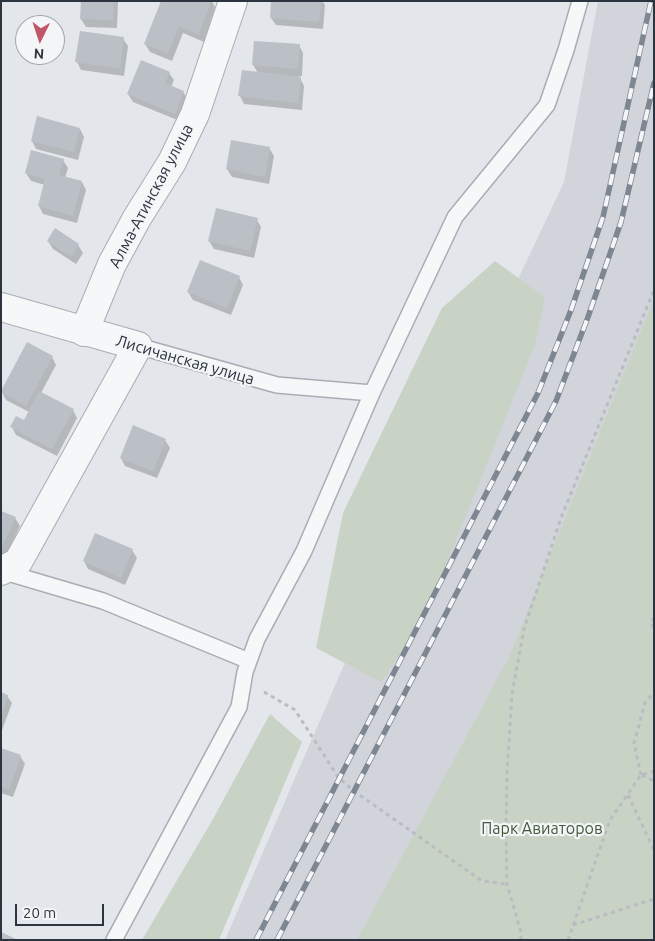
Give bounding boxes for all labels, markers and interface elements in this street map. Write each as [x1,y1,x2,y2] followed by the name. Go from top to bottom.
[15,15,65,65] north arrow
[33,46,45,62] text: N
[105,121,197,271] street label: Алма-Атинская улица
[113,331,257,389] street label: Лисичанская улица
[481,819,603,839] park label: Парк Авиаторов
[18,894,106,926] scale bar
[23,904,56,921] text: 20 m

